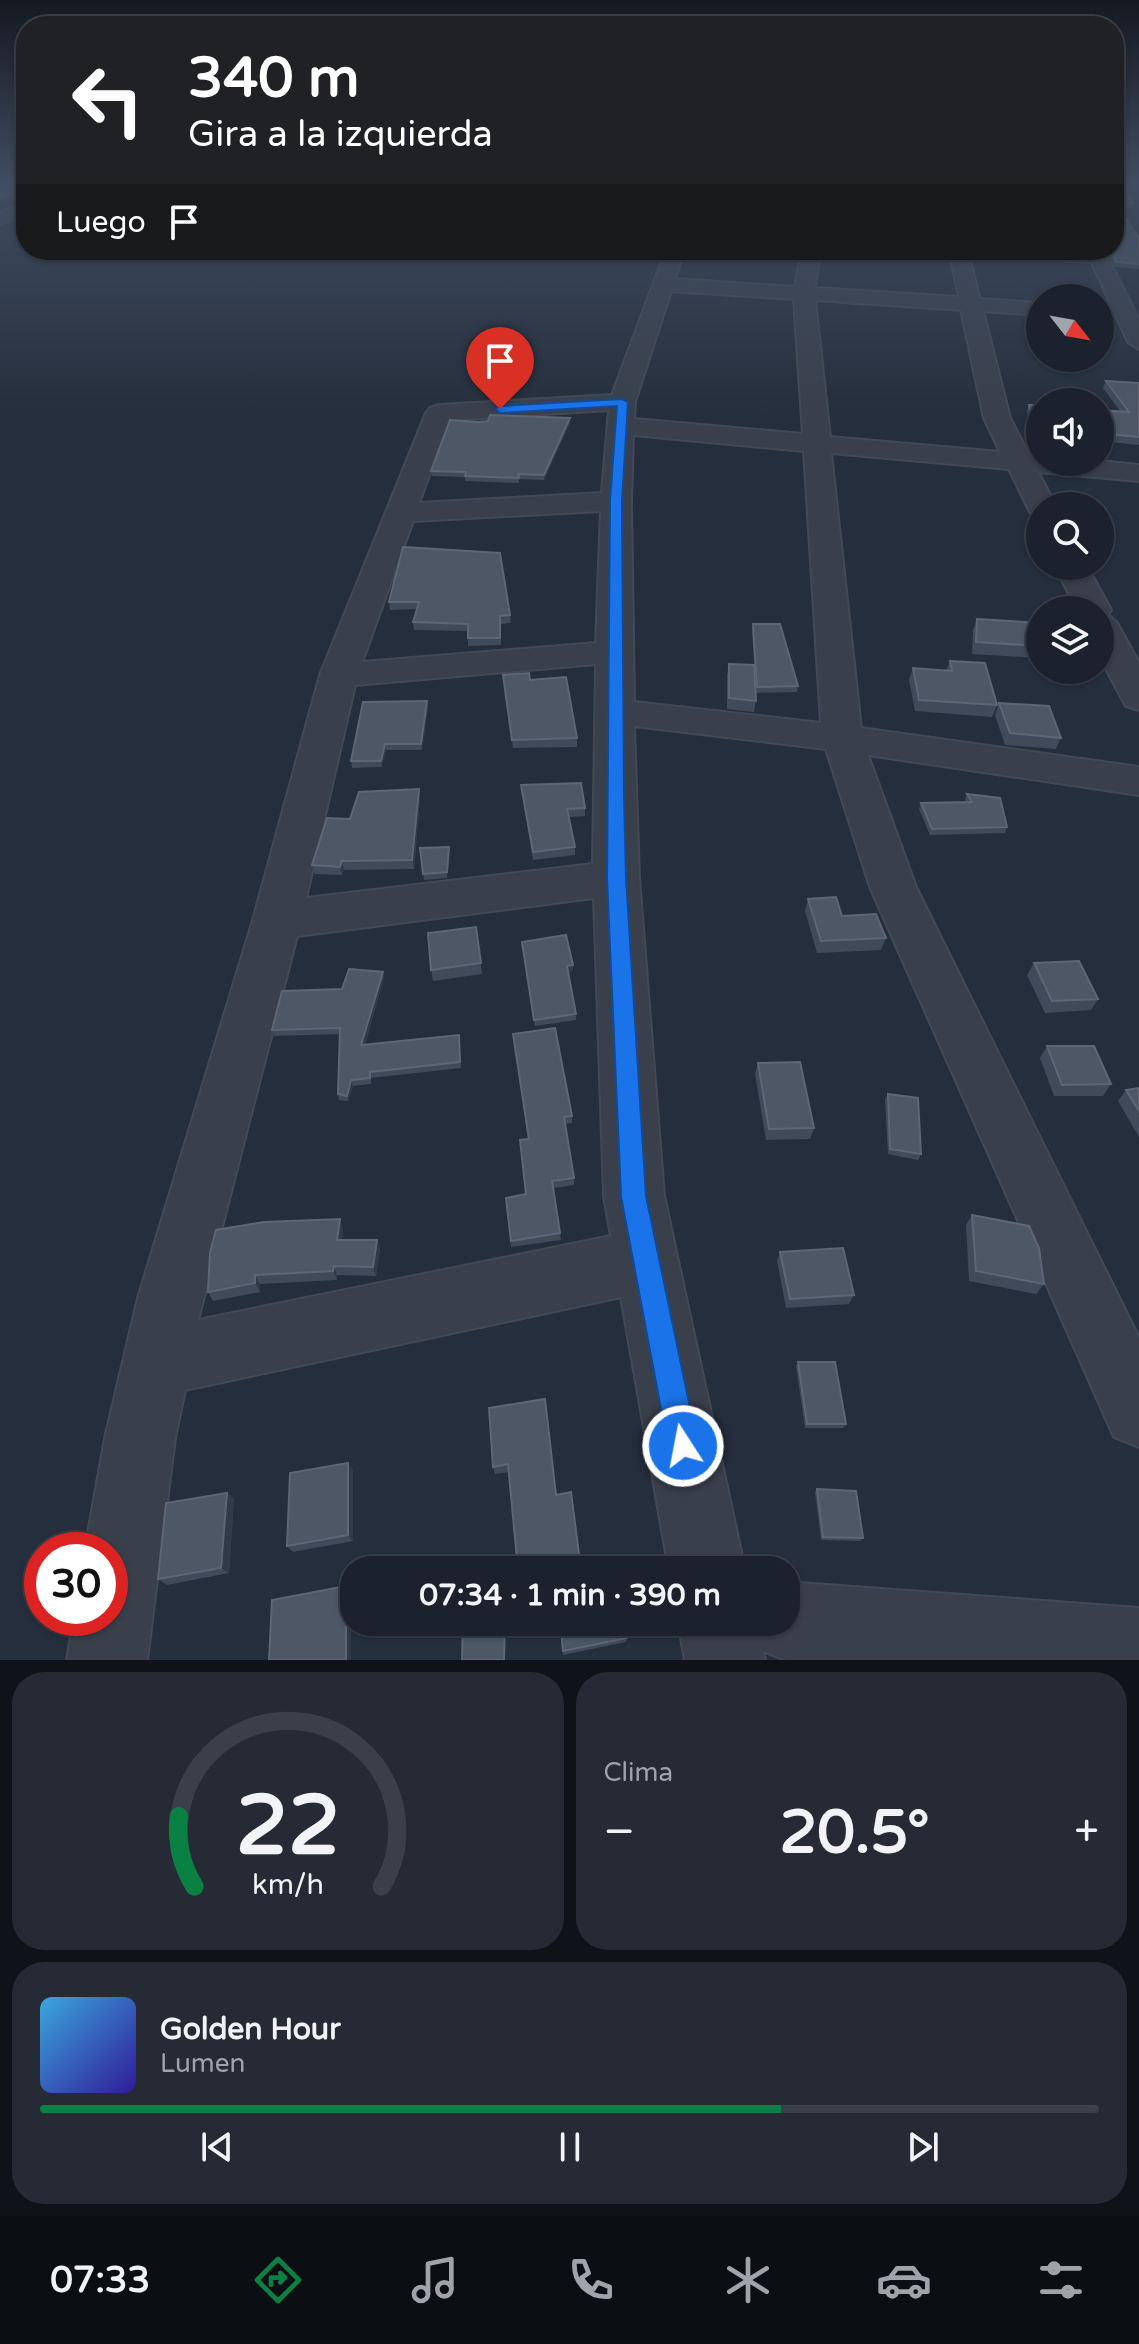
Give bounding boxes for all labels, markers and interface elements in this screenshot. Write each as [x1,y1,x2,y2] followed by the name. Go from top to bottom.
[188,45,359,112] text: 340 m
[56,48,160,152] icon: left
[188,113,493,156] text: Gira a la izquierda
[162,200,206,244] icon: arrive
[56,204,146,241] text: Luego
[1026,284,1114,372] north arrow
[1026,284,1114,684] map controls
[466,327,534,409] pin
[478,339,522,383] icon: arrive
[1026,388,1114,476] button: sound
[1026,492,1114,580] button: search
[1026,596,1114,684] button: layers
[641,1404,725,1488] position arrow
[24,1532,128,1636] speed limit sign: 30
[419,1577,721,1614] text: 07:34 · 1 min · 390 m
[604,1757,673,1788] text: Clima
[236,1777,340,1877] text: 22
[779,1797,930,1869] text: 20.5°
[604,1806,635,1859] text: −
[1074,1806,1099,1859] text: +
[252,1868,324,1902] text: km/h
[160,2011,341,2048] text: Golden Hour
[160,2048,245,2079] text: Lumen
[195,2125,239,2169] icon: previous
[548,2125,592,2169] icon: pause
[901,2125,945,2169] icon: next
[250,2252,306,2308] icon: directions
[407,2252,463,2308] icon: music
[563,2252,619,2308] icon: phone
[720,2252,776,2308] icon: climate
[876,2252,932,2308] icon: car
[1033,2252,1089,2308] icon: filters
[50,2259,150,2302] text: 07:33

